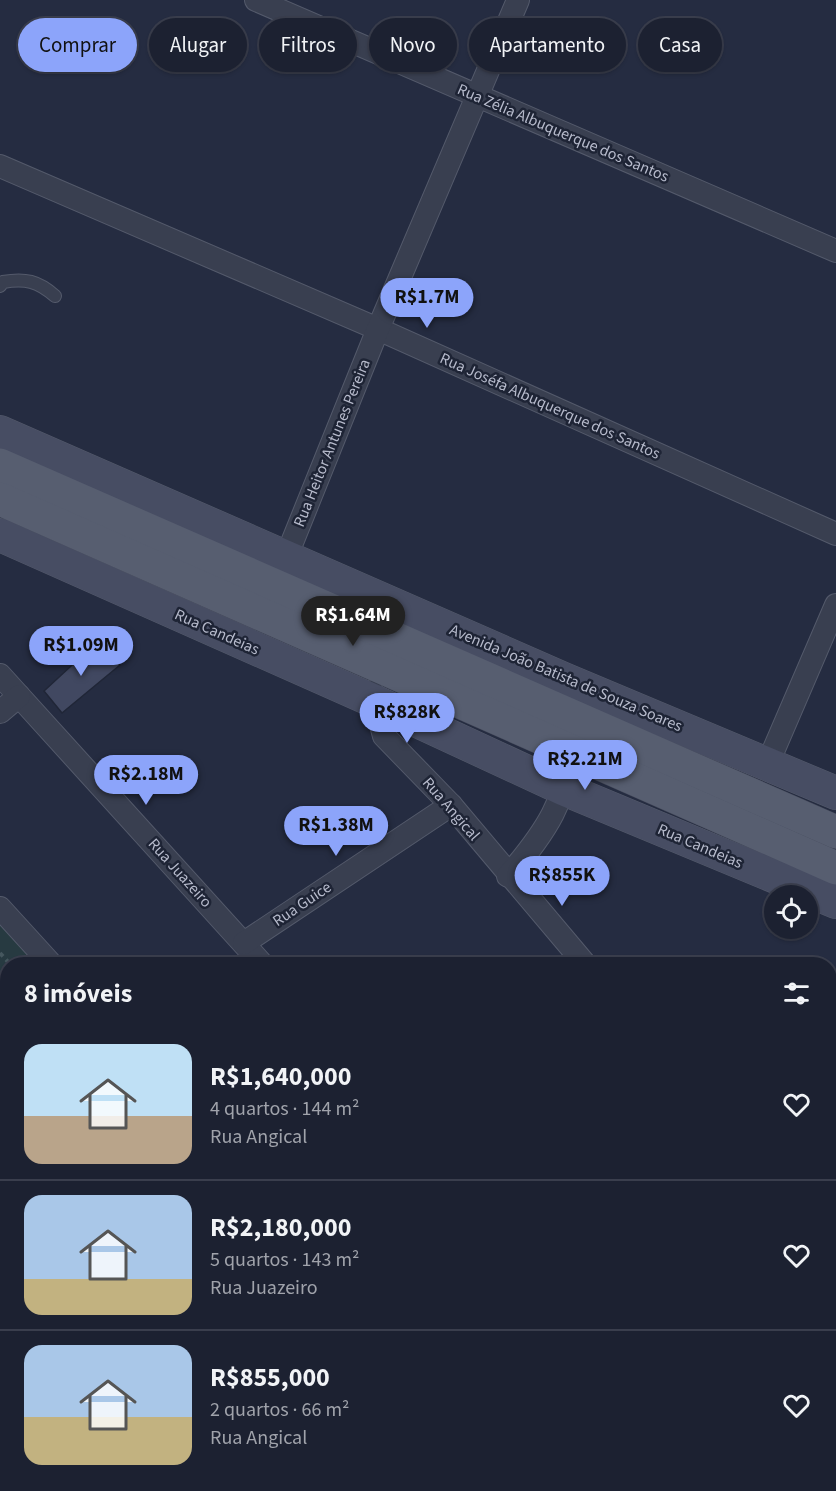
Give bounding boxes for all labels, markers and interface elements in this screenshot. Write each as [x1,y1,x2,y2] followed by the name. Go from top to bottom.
[18,18,137,72] chip: Comprar
[149,18,247,72] chip: Alugar
[259,18,357,72] chip: Filtros
[369,18,457,72] chip: Novo
[469,18,626,72] chip: Apartamento
[638,18,722,72] chip: Casa
[454,78,672,188] street label: Rua Zélia Albuquerque dos Santos
[378,278,476,329] pin: R$1.7M
[394,283,460,311] text: R$1.7M
[436,347,664,465] street label: Rua Joséfa Albuquerque dos Santos
[288,356,376,530] street label: Rua Heitor Antunes Pereira
[298,596,408,647] pin: R$1.64M
[315,601,391,629] text: R$1.64M
[171,604,263,661] street label: Rua Candeias
[446,619,686,737] street label: Avenida João Batista de Souza Soares
[26,626,136,677] pin: R$1.09M
[43,631,119,659] text: R$1.09M
[358,693,456,744] pin: R$828K
[374,698,440,726] text: R$828K
[530,740,640,791] pin: R$2.21M
[547,745,623,773] text: R$2.21M
[91,755,201,806] pin: R$2.18M
[108,760,184,788] text: R$2.18M
[417,772,485,846] street label: Rua Angical
[281,806,391,857] pin: R$1.38M
[298,811,374,839] text: R$1.38M
[654,818,746,874] street label: Rua Candeias
[143,834,217,912] street label: Rua Juazeiro
[513,856,611,907] pin: R$855K
[529,861,595,889] text: R$855K
[268,876,336,932] street label: Rua Guice
[764,885,818,939] map controls
[764,885,818,939] button: locate
[24,975,132,1012] text: 8 imóveis
[780,977,813,1010] icon: filters
[210,1058,351,1095] text: R$1,640,000
[72,1068,144,1140] icon: home
[780,1088,813,1121] icon: heart
[210,1095,359,1123] text: 4 quartos · 144 m²
[210,1123,307,1151] text: Rua Angical
[210,1209,351,1246] text: R$2,180,000
[72,1219,144,1291] icon: home
[780,1239,813,1272] icon: heart
[210,1246,359,1274] text: 5 quartos · 143 m²
[210,1274,318,1302] text: Rua Juazeiro
[210,1359,330,1396] text: R$855,000
[72,1369,144,1441] icon: home
[780,1389,813,1422] icon: heart
[210,1396,349,1424] text: 2 quartos · 66 m²
[210,1424,307,1452] text: Rua Angical

